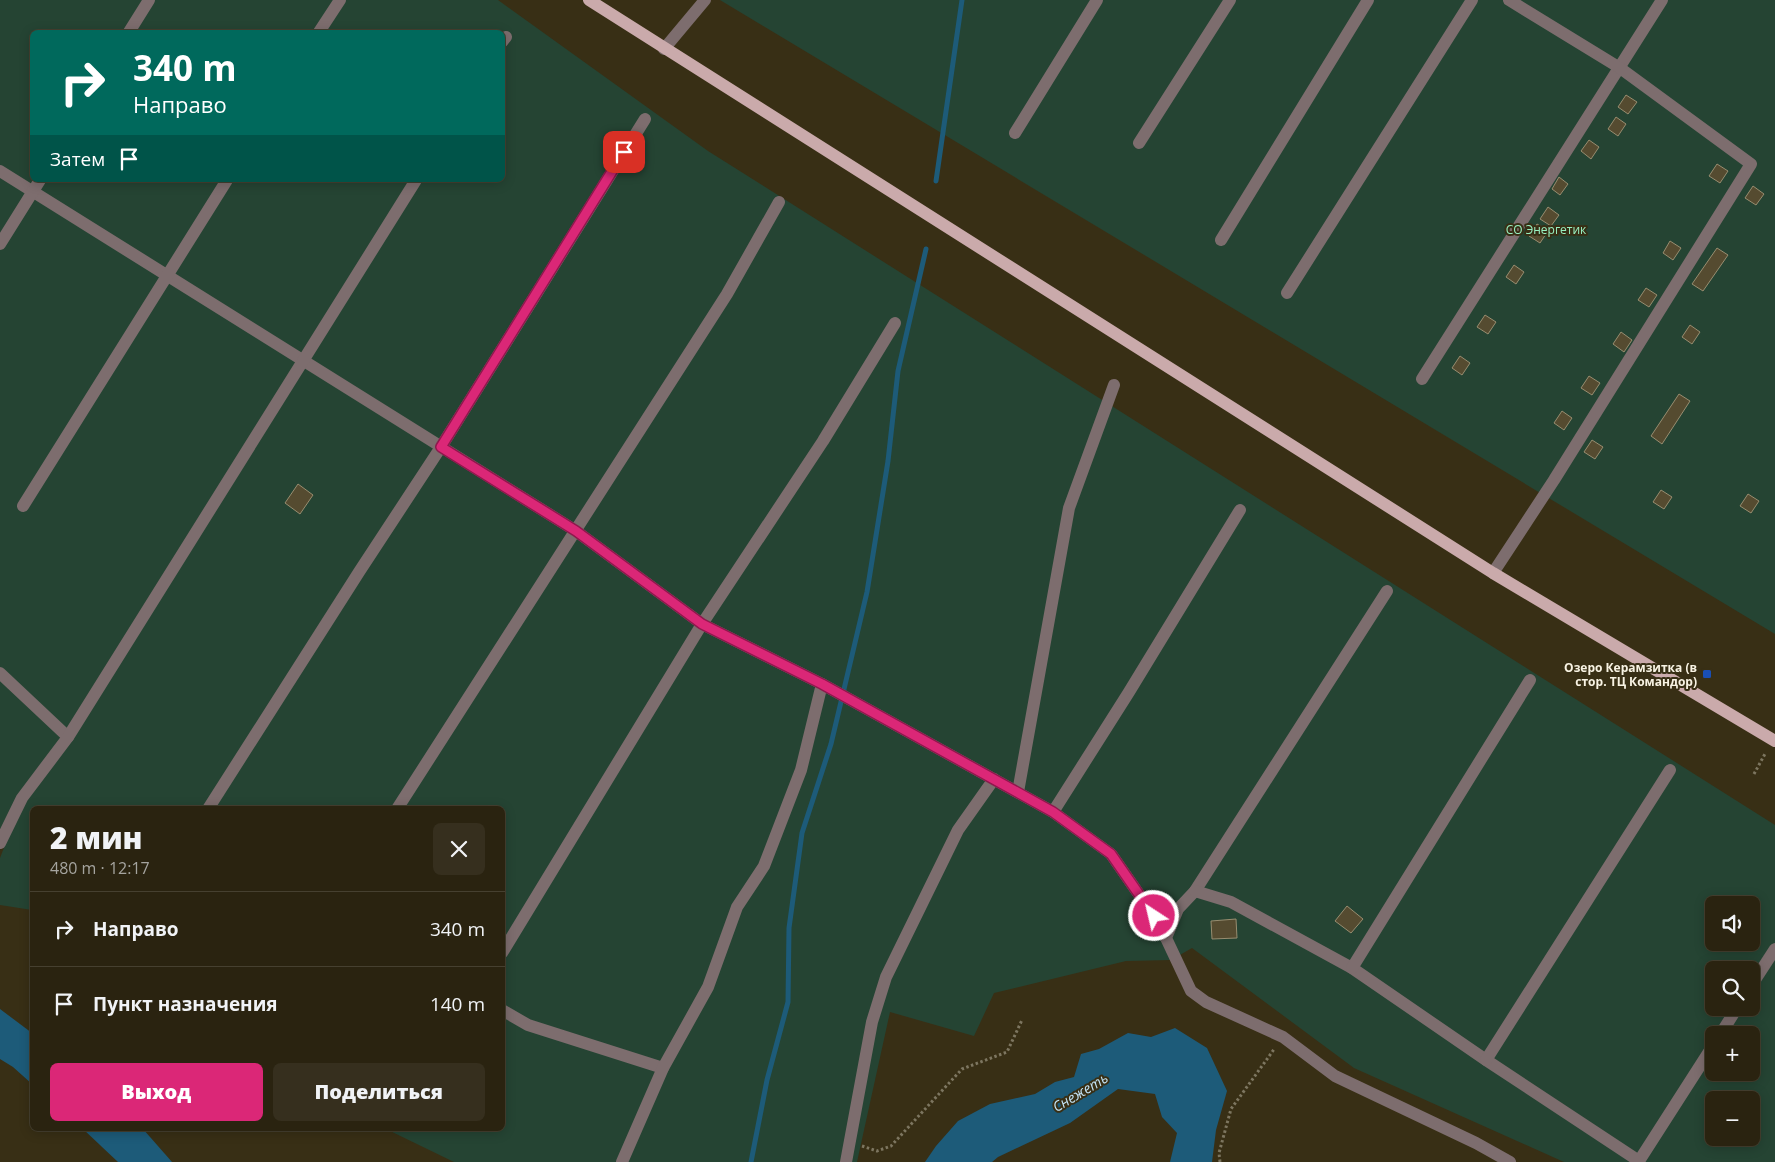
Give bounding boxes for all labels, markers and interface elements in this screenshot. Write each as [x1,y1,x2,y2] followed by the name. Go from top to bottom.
[133,44,237,91] text: 340 m
[50,50,115,115] icon: right
[133,89,227,119] text: Направо
[603,131,645,173] pin
[610,138,638,166] icon: arrive
[115,145,143,173] icon: arrive
[50,146,105,172] text: Затем
[1506,221,1587,238] park label: СО Энергетик
[1564,659,1697,690] place label: Озеро Керамзитка (в стор. ТЦ Командор)
[1701,668,1713,680] marker: Озеро Керамзитка (в стор. ТЦ Командор)
[50,817,143,858] text: 2 мин
[433,823,485,875] button: close
[50,857,150,879] text: 480 m · 12:17
[1127,889,1179,941] position arrow
[1705,896,1760,1146] map controls
[1705,896,1760,951] button: sound
[50,915,78,943] icon: right
[93,916,179,942] text: Направо
[430,916,485,942] text: 340 m
[1705,961,1760,1016] button: search
[50,990,78,1018] icon: arrive
[93,991,278,1017] text: Пункт назначения
[430,991,485,1017] text: 140 m
[1705,1026,1760,1081] button: +
[50,1063,263,1121] button: Выход
[273,1063,485,1121] button: Поделиться
[1049,1068,1111,1116] water label: Снежеть
[1705,1091,1760,1146] button: −

